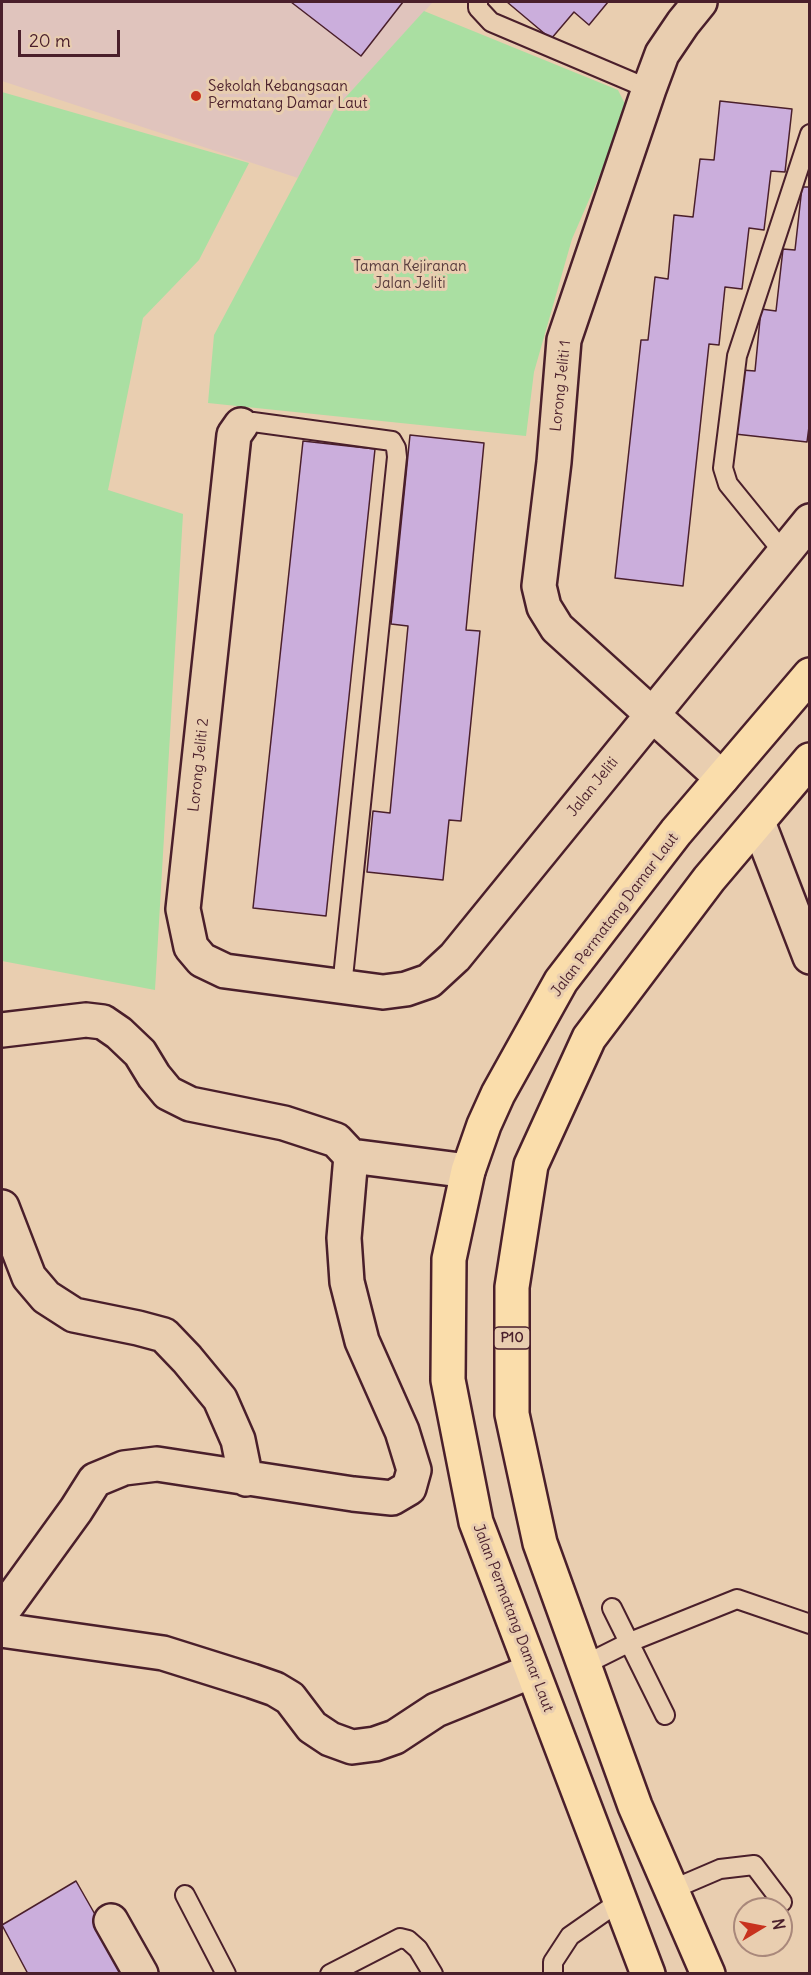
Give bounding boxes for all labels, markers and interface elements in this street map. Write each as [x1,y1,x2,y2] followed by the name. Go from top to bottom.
[21,18,123,56] scale bar
[29,29,71,52] text: 20 m
[208,78,368,113] place label: Sekolah Kebangsaan Permatang Damar Laut
[189,89,203,103] marker: Sekolah Kebangsaan Permatang Damar Laut
[353,258,467,293] park label: Taman Kejiranan Jalan Jeliti
[547,339,575,433] street label: Lorong Jeliti 1
[185,717,213,813] street label: Lorong Jeliti 2
[564,754,622,820] street label: Jalan Jeliti
[548,830,682,1000] street label: Jalan Permatang Damar Laut
[494,1327,530,1349] road number: P10
[469,1521,557,1715] street label: Jalan Permatang Damar Laut
[733,1897,793,1957] north arrow
[768,1917,790,1931] text: N

